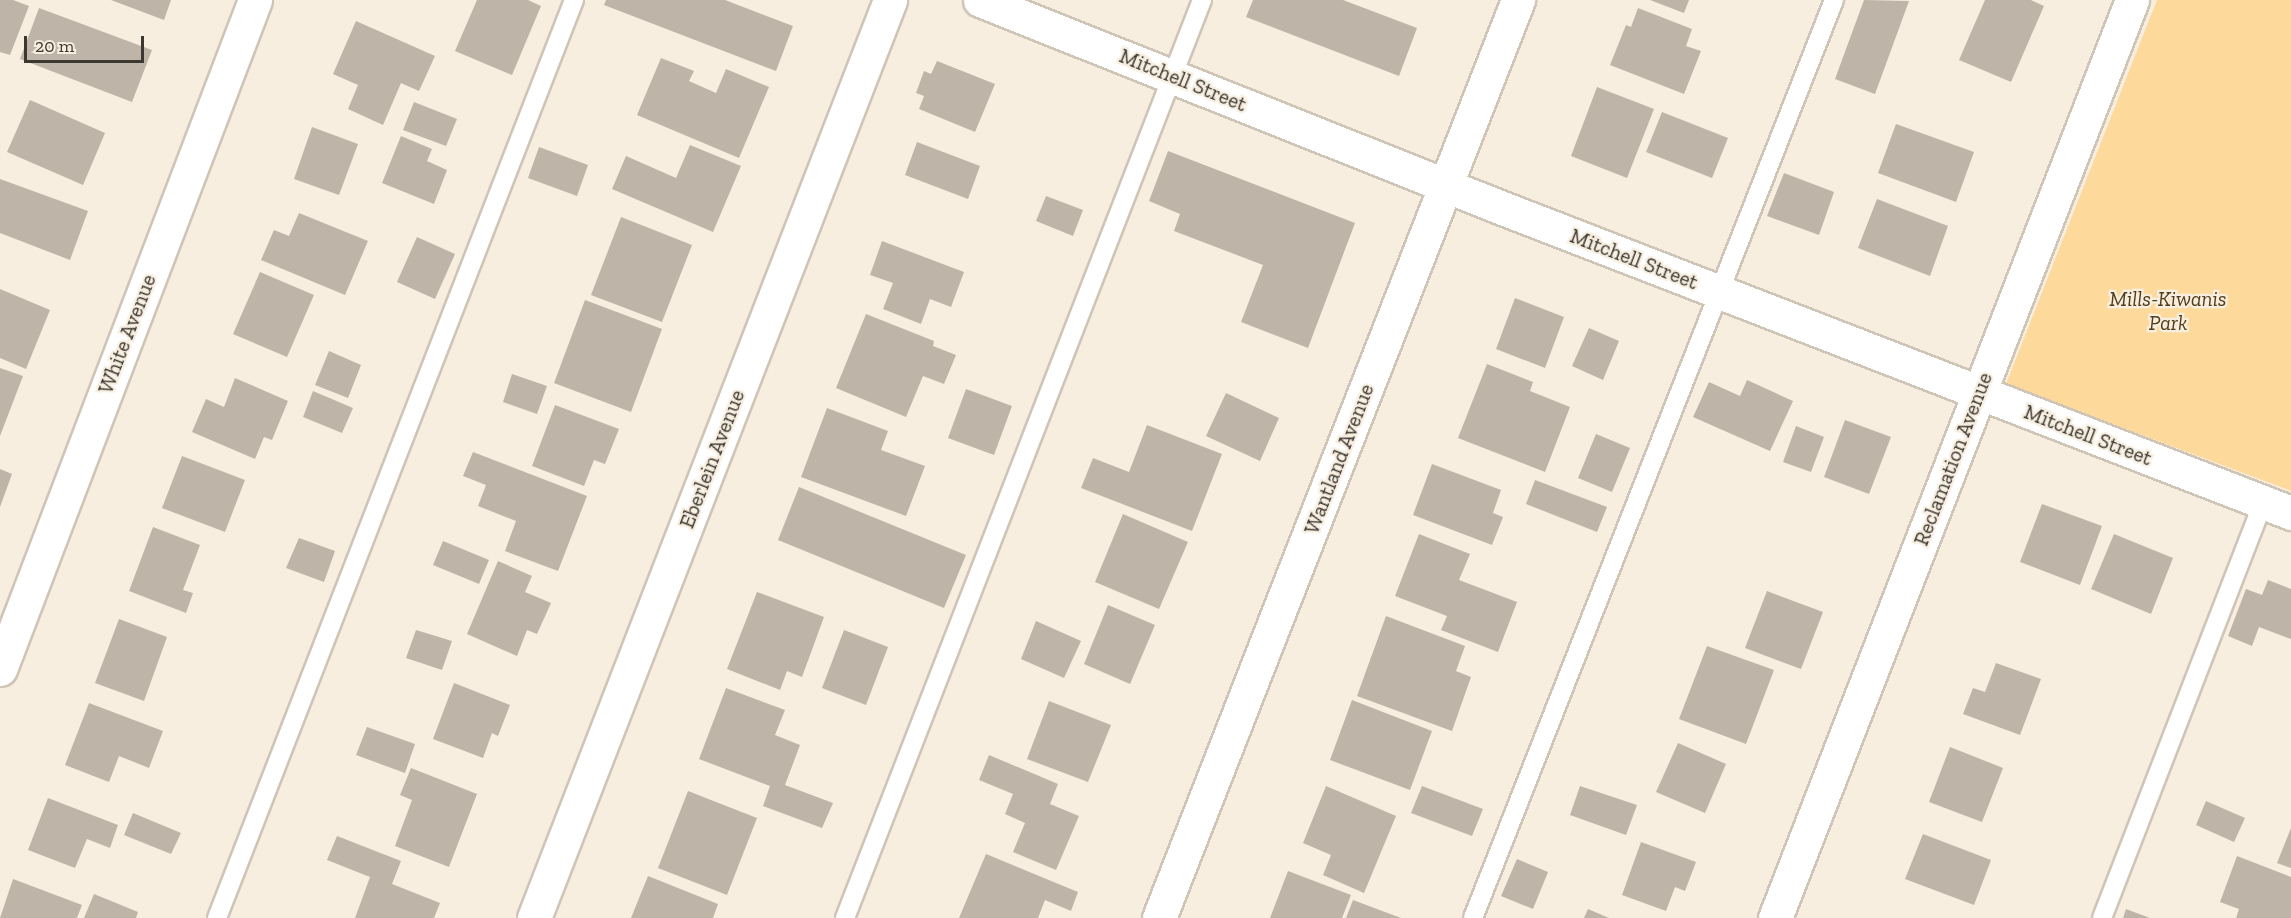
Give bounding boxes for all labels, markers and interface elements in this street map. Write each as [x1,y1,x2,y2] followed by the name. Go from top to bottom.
[27,24,147,62] scale bar
[35,35,74,57] text: 20 m
[1116,43,1250,117] street label: Mitchell Street
[1567,223,1701,295] street label: Mitchell Street
[93,271,161,397] street label: White Avenue
[2109,286,2227,336] park label: Mills-Kiwanis Park
[1908,369,1998,549] street label: Reclamation Avenue
[1299,380,1379,538] street label: Wantland Avenue
[674,386,750,532] street label: Eberlein Avenue
[2021,399,2155,471] street label: Mitchell Street

